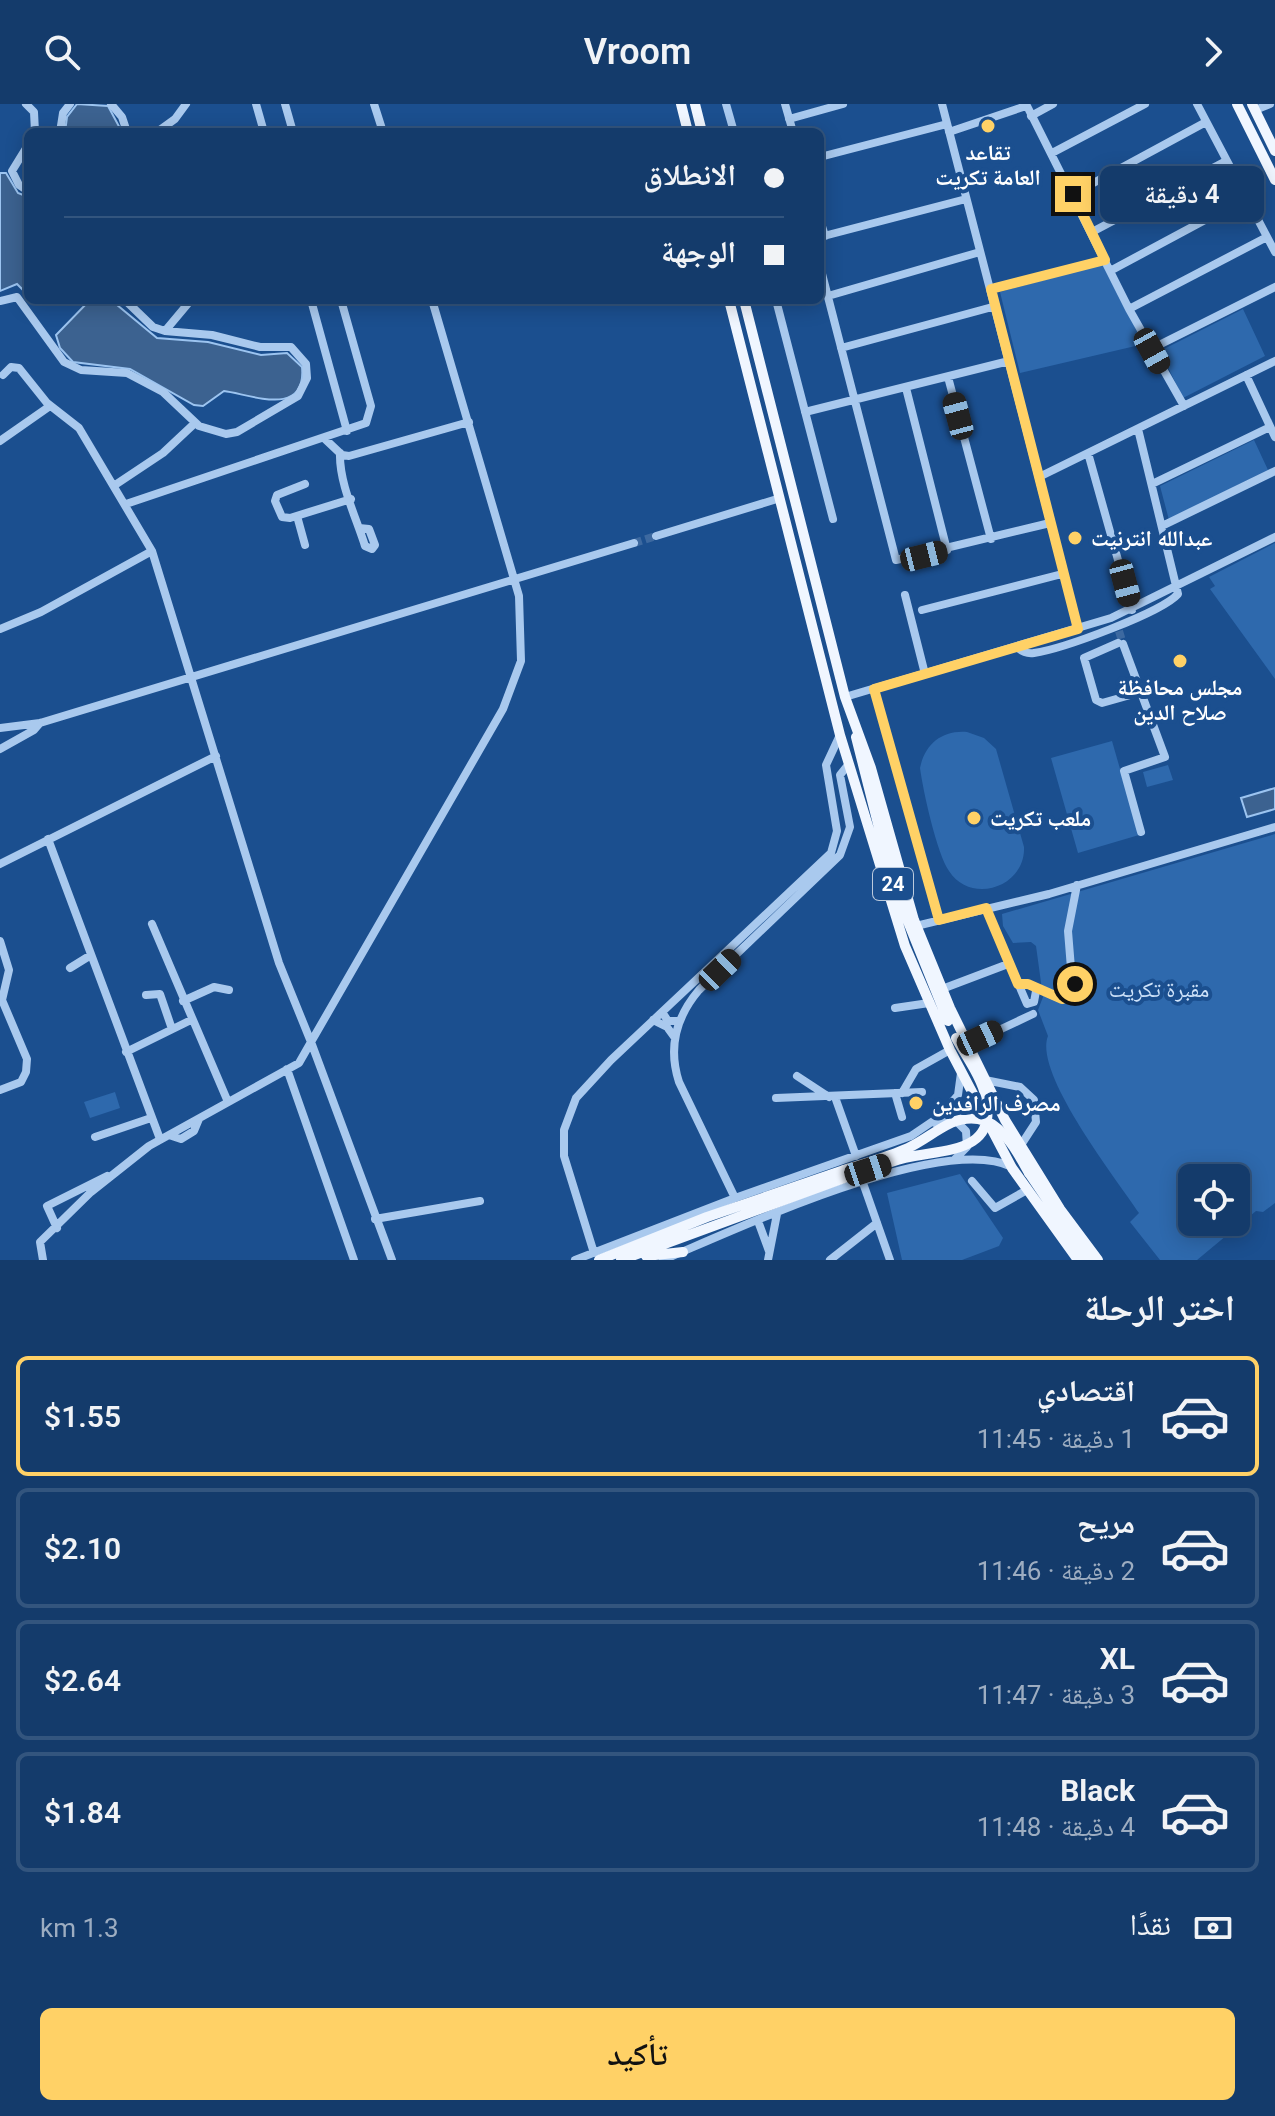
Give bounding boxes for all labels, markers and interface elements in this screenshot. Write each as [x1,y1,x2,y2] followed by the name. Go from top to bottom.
[40,30,84,74] icon: search
[1191,30,1235,74] icon: forward
[584,31,691,73] text: Vroom
[979,117,997,135] marker: تقاعد العامة تكريت
[935,140,1041,190] place label: تقاعد العامة تكريت
[643,157,736,192] text: الانطلاق
[1101,166,1265,222] callout: 4 دقيقة
[1055,176,1091,212] route end
[1144,179,1220,209] text: 4 دقيقة
[661,234,736,269] text: الوجهة
[1130,324,1174,378] car
[940,390,976,442] car
[1091,526,1212,551] place label: عبدالله انترنيت
[1066,529,1084,547] marker: عبدالله انترنيت
[898,539,950,573] car
[1107,557,1143,609] car
[1171,652,1189,670] marker: مجلس محافظة صلاح الدين
[1118,675,1242,726] place label: مجلس محافظة صلاح الدين
[990,806,1091,831] place label: ملعب تكريت
[965,809,983,827] marker: ملعب تكريت
[873,868,913,900] road number: 24
[694,945,746,995] car
[1057,966,1093,1002] route start
[1109,977,1209,1002] park label: مقبرة تكريت
[953,1017,1007,1059] car
[932,1091,1061,1117] place label: مصرف الرافدين
[907,1094,925,1112] marker: مصرف الرافدين
[841,1151,895,1189] car
[1178,1164,1250,1236] map controls
[1178,1164,1250,1236] button: locate
[1084,1287,1235,1329] text: اختر الرحلة
[1037,1373,1135,1408] text: اقتصادي
[1159,1380,1231,1452] icon: car
[44,1399,121,1434] text: $1.55
[977,1424,1135,1454] text: 1 دقيقة · 11:45
[1077,1505,1135,1540] text: مريح
[1159,1512,1231,1584] icon: car
[44,1531,121,1566] text: $2.10
[977,1556,1135,1586] text: 2 دقيقة · 11:46
[1100,1641,1135,1676] text: XL
[1159,1644,1231,1716] icon: car
[44,1663,121,1698] text: $2.64
[977,1680,1135,1710] text: 3 دقيقة · 11:47
[1060,1773,1135,1808] text: Black
[1159,1776,1231,1848] icon: car
[44,1795,121,1830] text: $1.84
[977,1812,1135,1842] text: 4 دقيقة · 11:48
[1191,1906,1235,1950] icon: cash
[1130,1907,1171,1942] text: نقدًا
[40,1913,119,1943] text: 1.3 km
[40,2008,1235,2100] button: تأكيد

